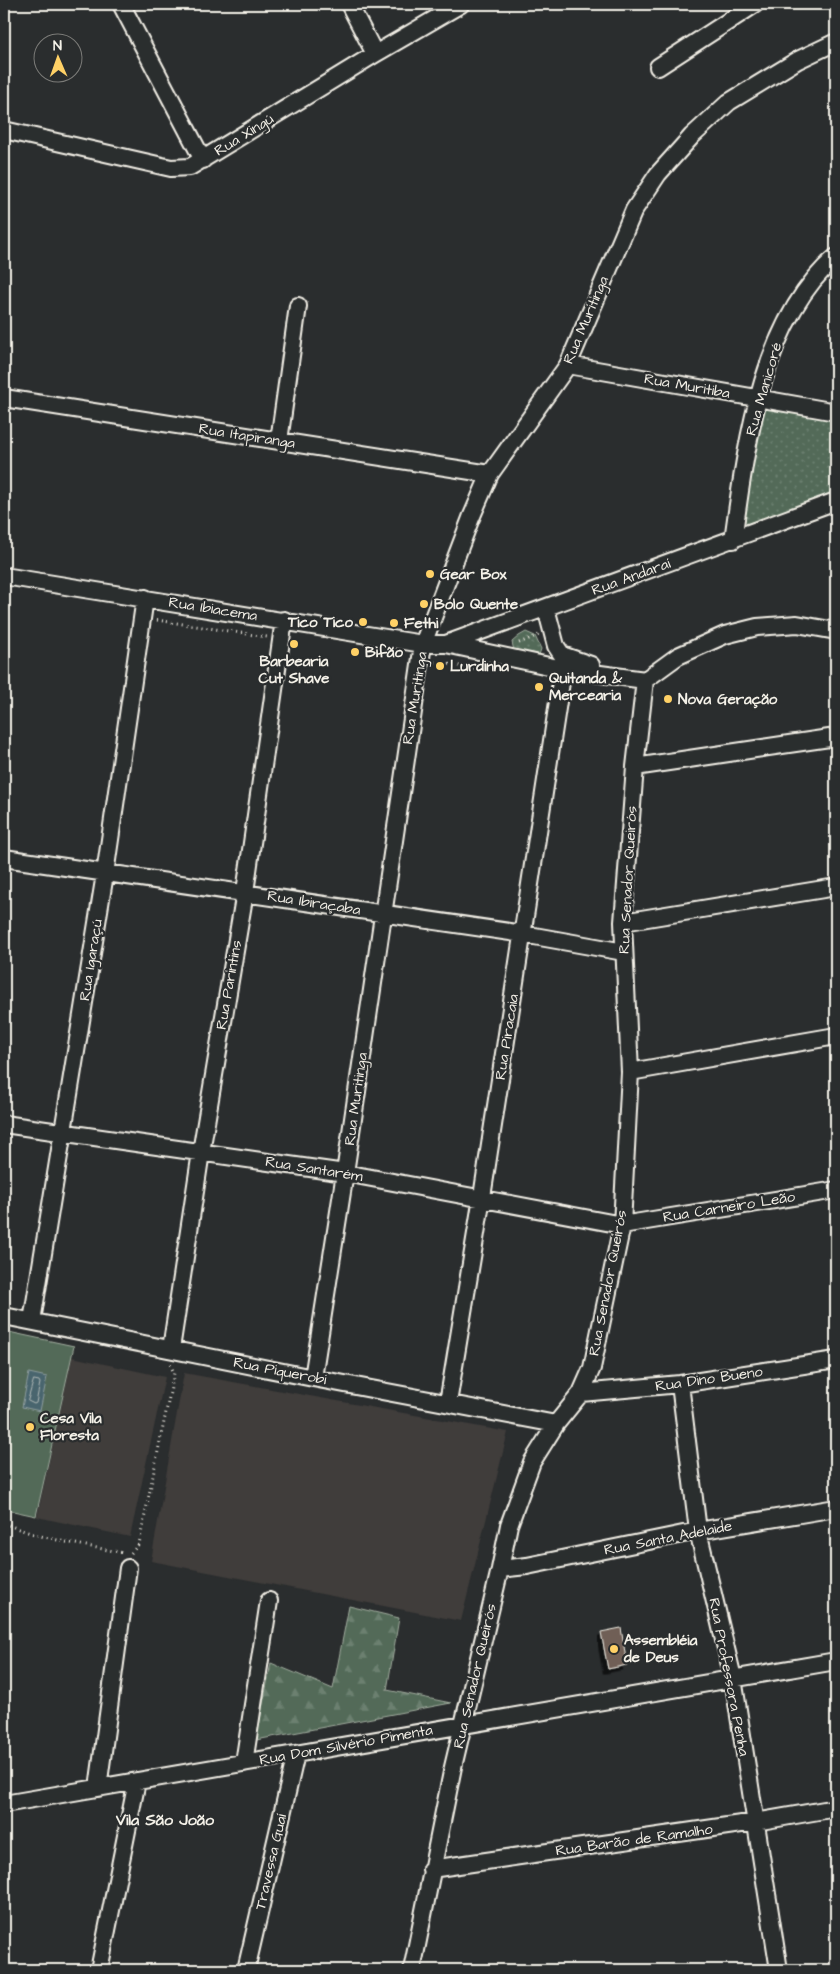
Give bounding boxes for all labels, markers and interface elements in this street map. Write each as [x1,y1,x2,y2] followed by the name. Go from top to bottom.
[32,32,82,82] north arrow
[53,36,63,56] text: N
[210,108,278,162] street label: Rua Xingú
[558,272,615,368] street label: Rua Muritinga
[741,340,787,438] street label: Rua Manicoré
[642,368,732,404] street label: Rua Muritiba
[197,418,297,455] street label: Rua Itapiranga
[589,553,674,601] street label: Rua Andaraí
[440,564,508,585] place label: Gear Box
[424,568,436,580] marker: Gear Box
[167,592,259,626] street label: Rua Ibiacema
[434,594,518,615] place label: Bolo Quente
[418,598,430,610] marker: Bolo Quente
[287,612,354,633] place label: Tico Tico
[404,613,439,634] place label: Fethi
[357,616,369,628] marker: Tico Tico
[388,617,400,629] marker: Fethi
[288,638,300,650] marker: Barbearia Cut Shave
[365,642,403,663] place label: Bifão
[349,646,361,658] marker: Bifão
[397,650,434,746] street label: Rua Muritinga
[259,651,329,689] place label: Barbearia Cut Shave
[450,656,509,677] place label: Lurdinha
[434,660,446,672] marker: Lurdinha
[549,668,623,706] place label: Quitanda & Mercearia
[533,681,545,693] marker: Quitanda & Mercearia
[678,689,778,710] place label: Nova Geração
[662,693,674,705] marker: Nova Geração
[614,805,642,955] street label: Rua Senador Queirós
[266,885,362,921] street label: Rua Ibiraçaba
[74,917,109,1003] street label: Rua Igaraçú
[211,938,247,1031] street label: Rua Parintins
[490,992,524,1081] street label: Rua Piracaia
[339,1051,374,1147] street label: Rua Muritinga
[264,1151,365,1187] street label: Rua Santarém
[661,1186,797,1228] street label: Rua Carneiro Leão
[584,1208,633,1358] street label: Rua Senador Queirós
[232,1352,329,1390] street label: Rua Piquerobi
[654,1361,765,1397] street label: Rua Dino Bueno
[40,1408,102,1446] place label: Cesa Vila Floresta
[24,1421,36,1433] marker: Cesa Vila Floresta
[602,1515,734,1561] street label: Rua Santa Adelaide
[703,1596,755,1758] street label: Rua Professora Penha
[448,1601,502,1751] street label: Rua Senador Queirós
[623,1630,698,1668] place label: Assembléia de Deus
[608,1643,620,1655] marker: Assembléia de Deus
[258,1719,435,1771] street label: Rua Dom Silvério Pimenta
[115,1809,215,1831] district label: Vila São João
[250,1811,292,1912] street label: Travessa Guaí
[554,1819,714,1861] street label: Rua Barão de Ramalho

